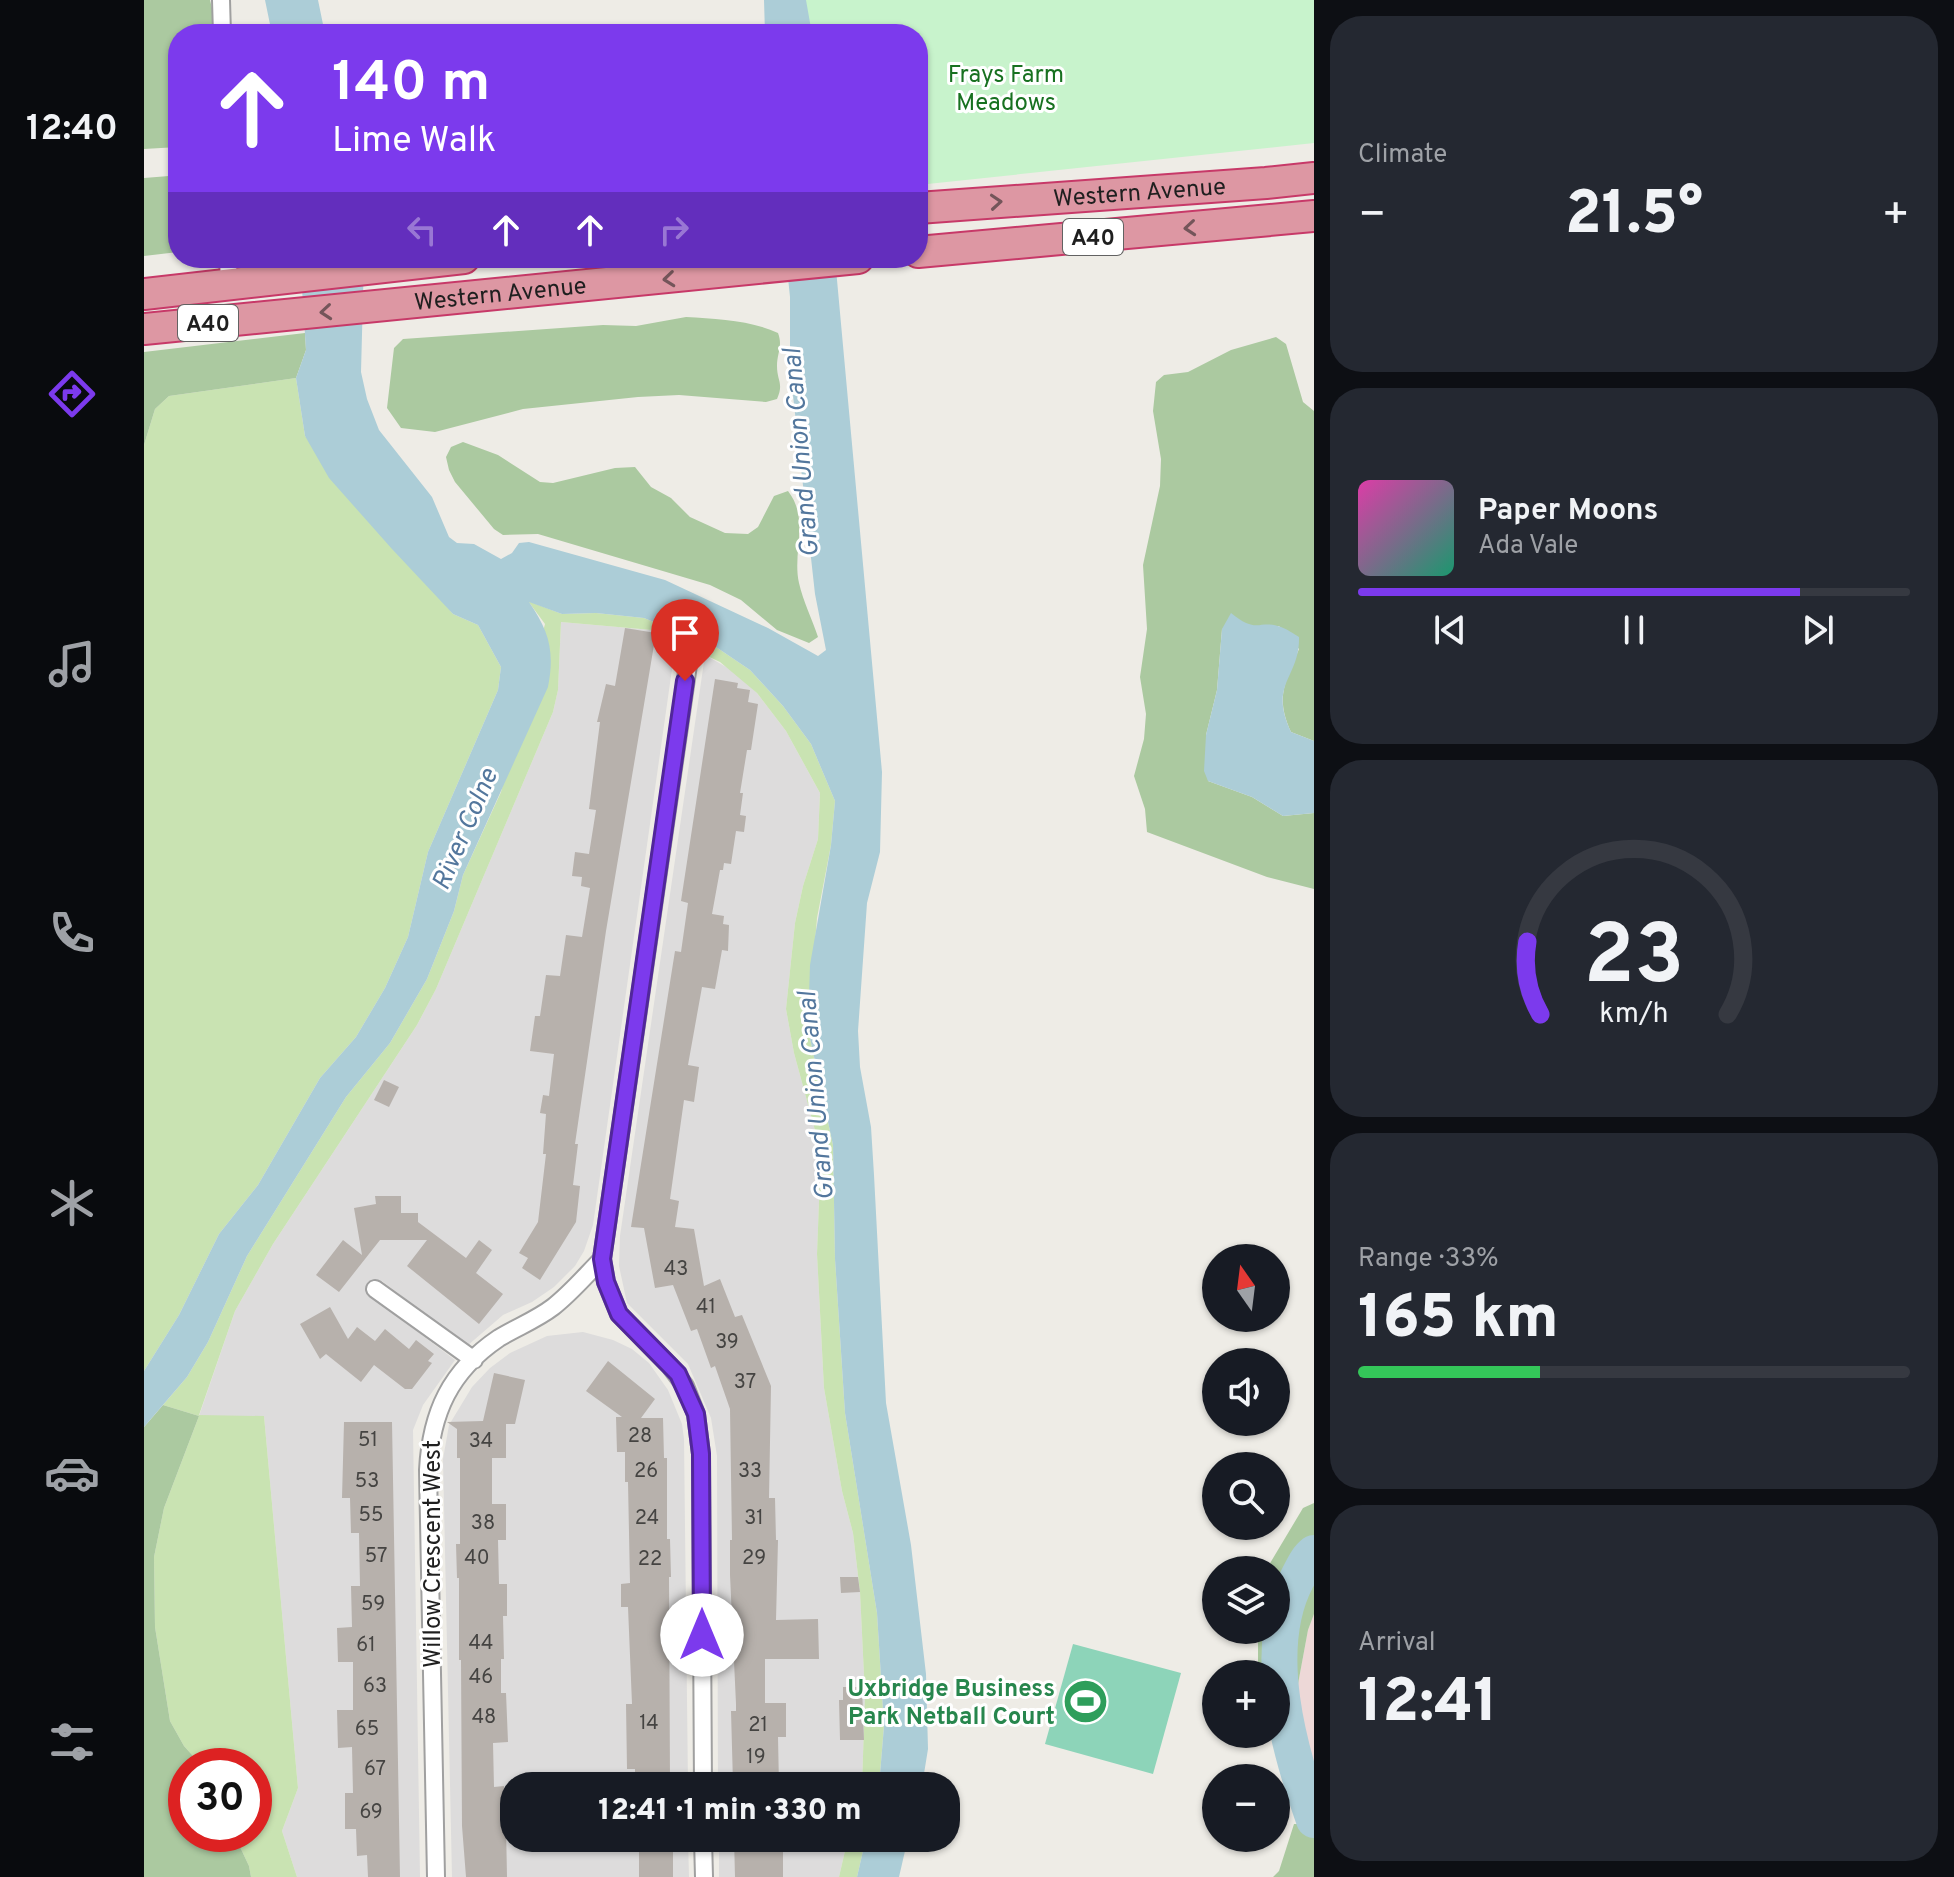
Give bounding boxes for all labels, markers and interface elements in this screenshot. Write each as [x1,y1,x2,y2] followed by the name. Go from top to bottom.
[332,50,490,120] text: 140 m
[200,56,304,160] icon: ahead
[948,61,1064,119] park label: Frays Farm Meadows
[26,107,118,153] text: 12:40
[332,119,496,165] text: Lime Walk
[1358,139,1447,172] text: Climate
[1052,173,1227,215] street label: Western Avenue
[1565,179,1703,255] text: 21.5°
[1358,189,1386,245] text: −
[1882,189,1910,245] text: +
[990,194,1003,211] one-way arrow
[400,208,444,252] icon: left
[484,208,528,252] icon: ahead
[568,208,612,252] icon: ahead
[652,208,696,252] icon: right
[1063,219,1123,255] road number: A40
[1183,219,1196,236] one-way arrow
[662,270,675,287] one-way arrow
[413,272,588,319] street label: Western Avenue
[319,303,332,320] one-way arrow
[178,305,238,341] road number: A40
[777,346,828,558] water label: Grand Union Canal
[44,366,100,422] icon: directions
[1478,493,1658,530] text: Paper Moons
[1478,530,1578,563] text: Ada Vale
[651,599,719,681] pin
[1428,608,1472,652] icon: previous
[1612,608,1656,652] icon: pause
[1796,608,1840,652] icon: next
[663,611,707,655] icon: arrive
[44,636,100,692] icon: music
[426,764,507,896] water label: River Colne
[44,905,100,961] icon: phone
[1584,907,1684,1012] text: 23
[792,989,843,1201] water label: Grand Union Canal
[1599,997,1669,1033] text: km/h
[44,1175,100,1231] icon: climate
[1358,1243,1499,1276] text: Range · 33%
[1202,1244,1290,1332] north arrow
[1202,1244,1290,1852] map controls
[664,1257,688,1283] house number: 43
[1358,1283,1559,1359] text: 165 km
[696,1295,716,1321] house number: 41
[715,1330,739,1356] house number: 39
[1202,1348,1290,1436] button: sound
[734,1370,756,1396] house number: 37
[628,1424,652,1450] house number: 28
[358,1428,378,1454] house number: 51
[469,1429,493,1455] house number: 34
[419,1440,449,1668] street label: Willow Crescent West
[44,1445,100,1501] icon: car
[1202,1452,1290,1540] button: search
[634,1459,658,1485] house number: 26
[738,1459,762,1485] house number: 33
[355,1469,379,1495] house number: 53
[359,1503,383,1529] house number: 55
[635,1506,659,1532] house number: 24
[744,1506,764,1532] house number: 31
[471,1511,495,1537] house number: 38
[365,1544,387,1570] house number: 57
[464,1546,490,1572] house number: 40
[742,1546,766,1572] house number: 29
[638,1547,662,1573] house number: 22
[1202,1556,1290,1644] button: layers
[361,1592,385,1618] house number: 59
[660,1593,744,1677] position arrow
[1358,1627,1436,1660] text: Arrival
[469,1631,493,1657] house number: 44
[356,1633,376,1659] house number: 61
[1202,1660,1290,1748] button: +
[469,1665,493,1691] house number: 46
[1358,1667,1498,1743] text: 12:41
[363,1674,387,1700] house number: 63
[847,1675,1055,1733] place label: Uxbridge Business Park Netball Court
[1062,1678,1110,1726] sports icon: Uxbridge Business Park Netball Court
[472,1705,496,1731] house number: 48
[639,1711,659,1737] house number: 14
[748,1713,768,1739] house number: 21
[44,1714,100,1770] icon: filters
[355,1717,379,1743] house number: 65
[746,1745,766,1771] house number: 19
[168,1748,272,1852] speed limit sign: 30
[364,1757,386,1783] house number: 67
[1202,1764,1290,1852] button: −
[598,1793,862,1830] text: 12:41 · 1 min · 330 m
[359,1800,383,1826] house number: 69

